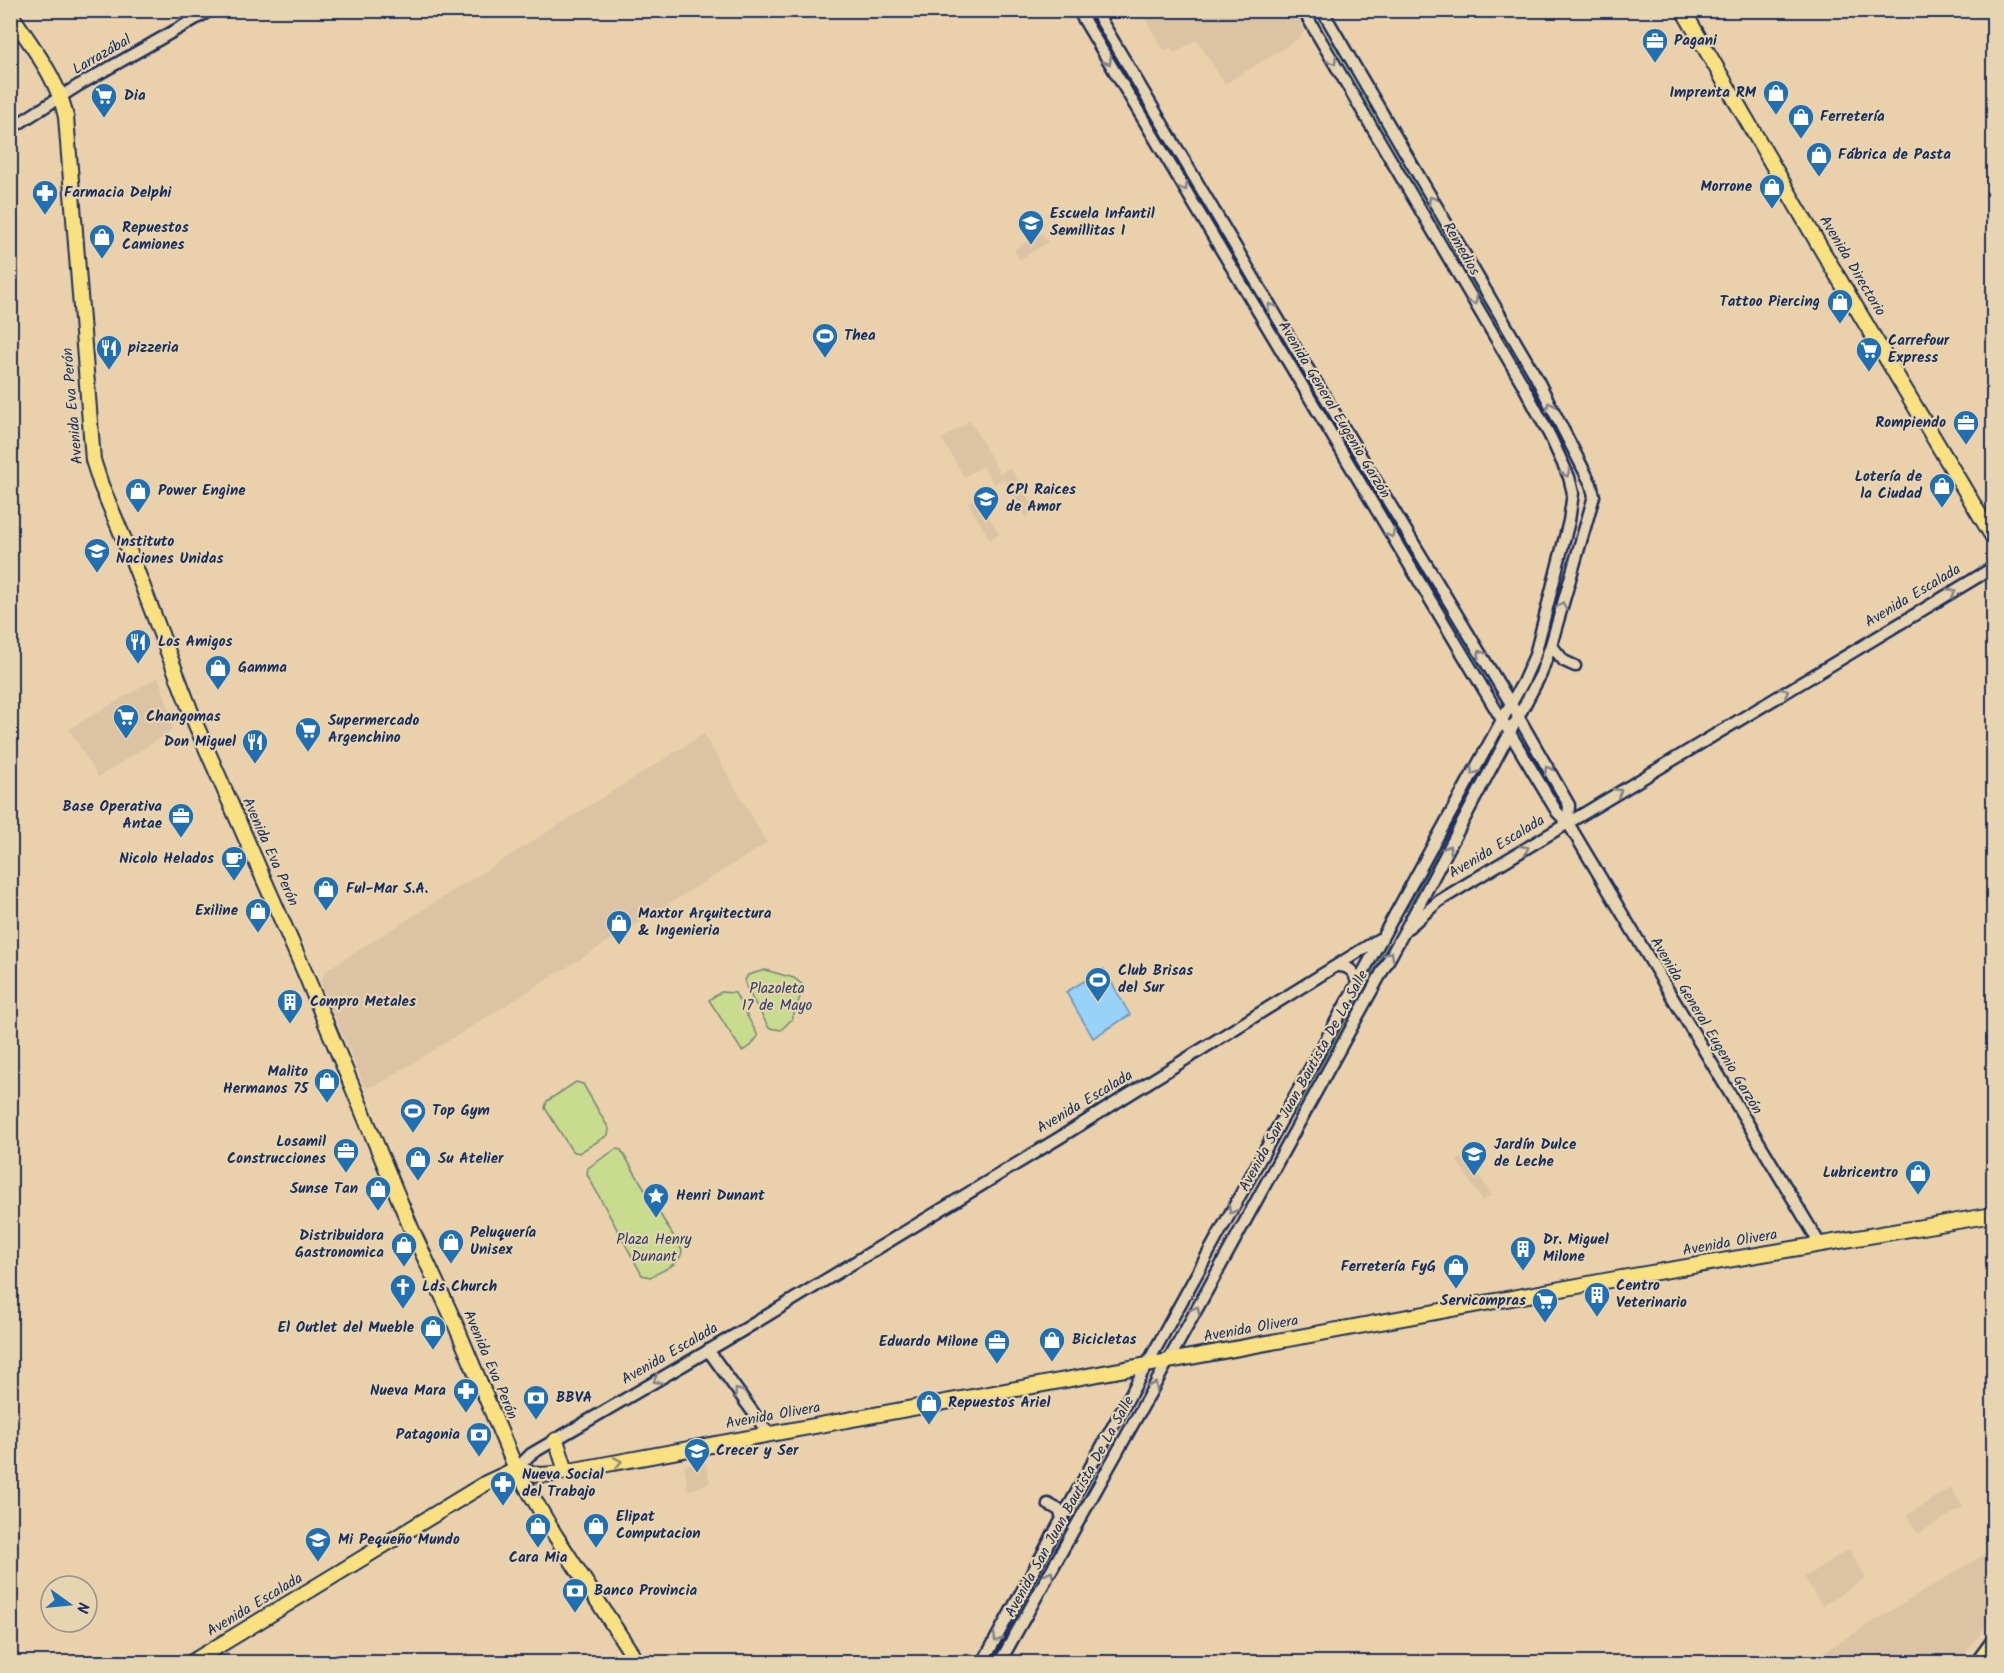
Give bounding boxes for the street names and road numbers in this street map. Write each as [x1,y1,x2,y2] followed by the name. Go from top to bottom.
[68,28,136,82] street label: Larrazábal
[1812,211,1892,321] street label: Avenida Directorio
[1436,218,1486,281] street label: Remedios
[1271,317,1397,503] street label: Avenida General Eugenio Garzón
[56,347,90,465] street label: Avenida Eva Perón
[1860,558,1966,634] street label: Avenida Escalada
[235,794,305,910] street label: Avenida Eva Perón
[1444,809,1550,885] street label: Avenida Escalada
[1643,933,1769,1119] street label: Avenida General Eugenio Garzón
[1233,966,1375,1196] street label: Avenida San Juan Bautista De La Salle
[1032,1064,1138,1140] street label: Avenida Escalada
[1681,1223,1779,1263] street label: Avenida Olivera
[456,1306,524,1424] street label: Avenida Eva Perón
[1202,1309,1300,1349] street label: Avenida Olivera
[617,1317,723,1391] street label: Avenida Escalada
[999,1392,1141,1622] street label: Avenida San Juan Bautista De La Salle
[724,1396,822,1436] street label: Avenida Olivera
[202,1567,308,1643] street label: Avenida Escalada

